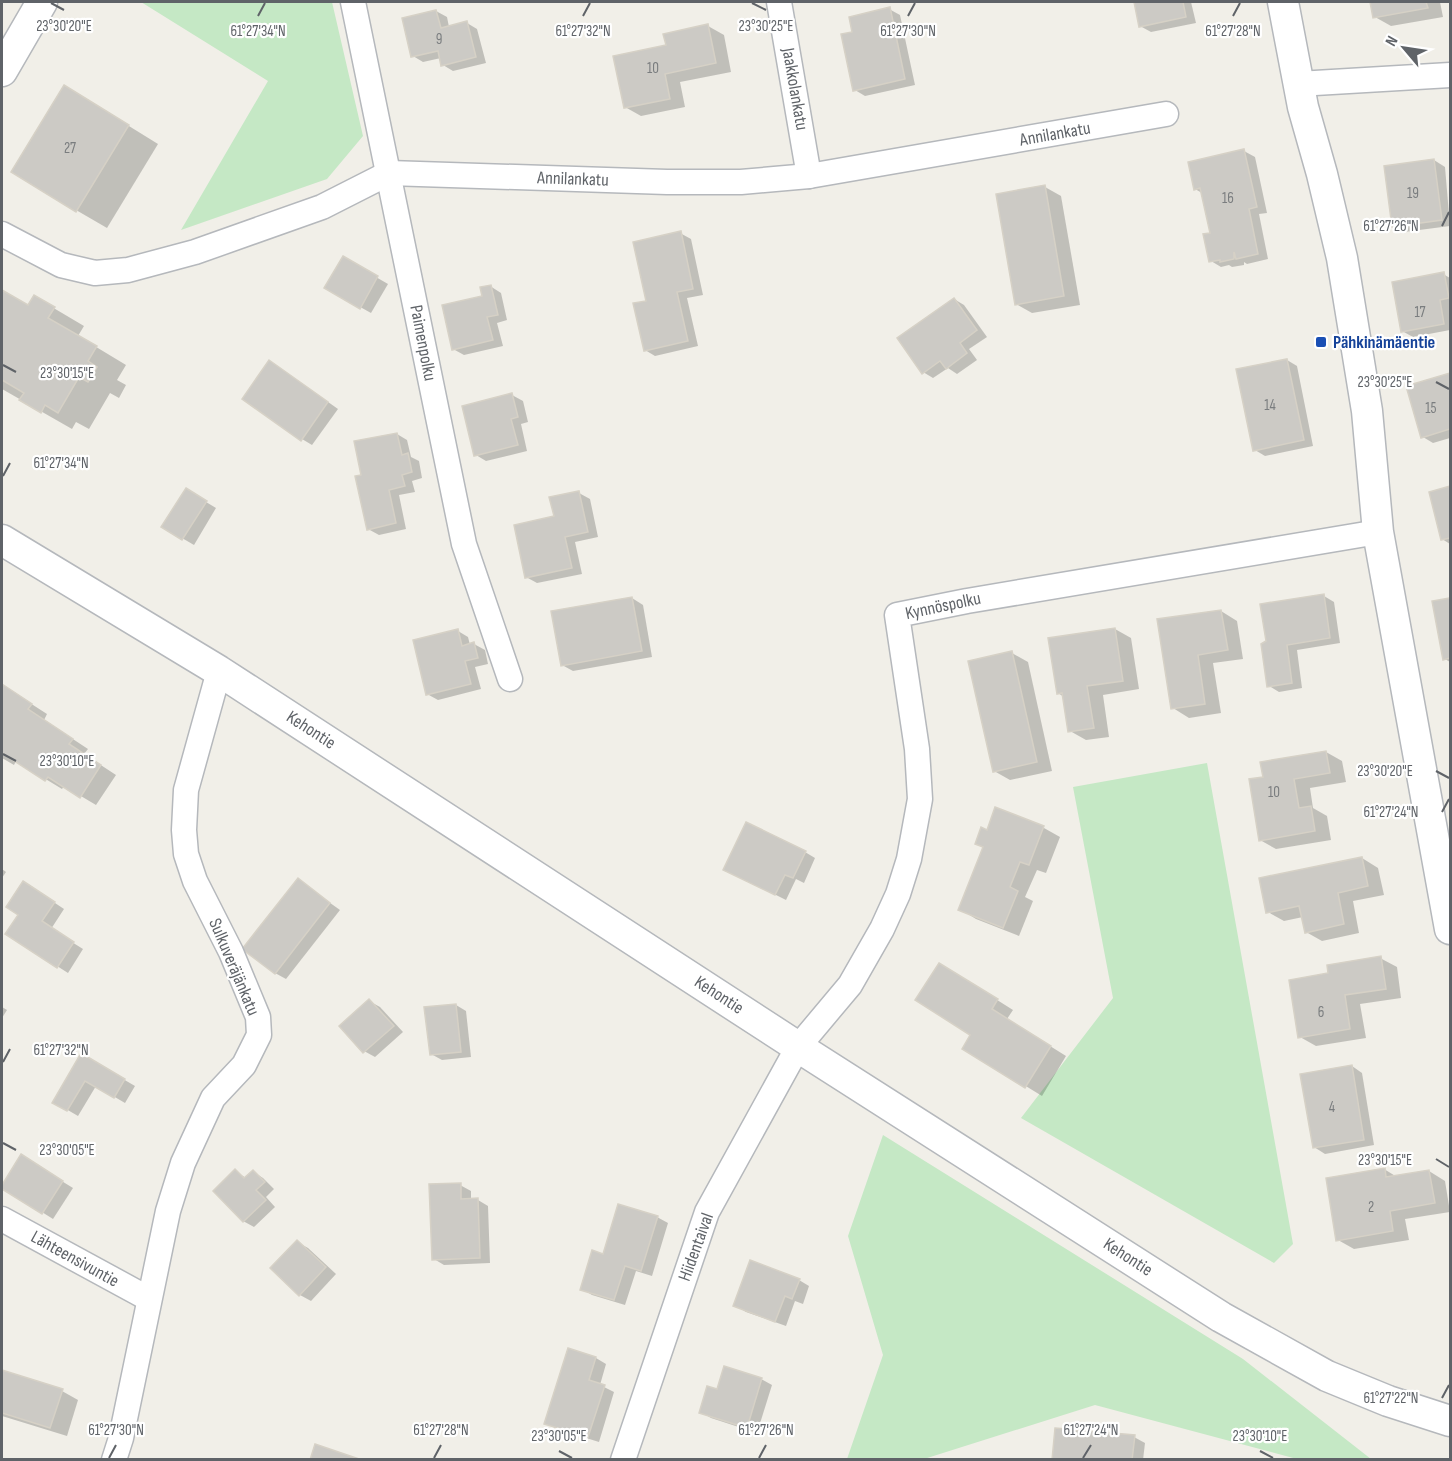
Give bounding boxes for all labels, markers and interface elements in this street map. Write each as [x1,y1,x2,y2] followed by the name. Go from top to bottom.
[36,17,92,36] text: 23°30'20"E
[738,17,794,36] text: 23°30'25"E
[1374,18,1434,78] north arrow
[230,22,286,41] text: 61°27'34"N
[555,22,611,41] text: 61°27'32"N
[880,22,936,41] text: 61°27'30"N
[1205,22,1261,41] text: 61°27'28"N
[436,30,442,49] house number: 9
[1382,33,1403,50] text: N
[777,45,813,132] street label: Jaakkolankatu
[647,59,659,78] house number: 10
[1017,117,1092,151] street label: Annilankatu
[64,139,76,158] house number: 27
[536,167,609,191] street label: Annilankatu
[1407,184,1419,203] house number: 19
[1222,189,1234,208] house number: 16
[1363,217,1419,236] text: 61°27'26"N
[405,303,441,383] street label: Paimenpolku
[1414,303,1426,322] house number: 17
[1333,332,1435,353] place label: Pähkinämäentie
[1314,335,1328,349] marker: Pähkinämäentie
[40,364,94,383] text: 23°30'15"E
[1357,373,1413,392] text: 23°30'25"E
[1264,396,1276,415] house number: 14
[1425,399,1437,418] house number: 15
[33,454,89,473] text: 61°27'34"N
[903,588,983,624] street label: Kynnöspolku
[283,706,339,754] street label: Kehontie
[40,752,94,771] text: 23°30'10"E
[1357,762,1413,781] text: 23°30'20"E
[1268,783,1280,802] house number: 10
[1364,803,1418,822] text: 61°27'24"N
[204,915,264,1019] street label: Sulkuveräjänkatu
[691,971,747,1019] street label: Kehontie
[1318,1003,1324,1022] house number: 6
[33,1041,89,1060] text: 61°27'32"N
[1329,1098,1335,1117] house number: 4
[39,1141,95,1160] text: 23°30'05"E
[1358,1151,1412,1170] text: 23°30'15"E
[1368,1198,1374,1217] house number: 2
[674,1210,718,1284] street label: Hiidentaival
[27,1226,123,1292] street label: Lähteensivuntie
[1100,1233,1156,1281] street label: Kehontie
[1364,1389,1419,1408] text: 61°27'22"N
[88,1421,144,1440] text: 61°27'30"N
[413,1421,469,1440] text: 61°27'28"N
[738,1421,794,1440] text: 61°27'26"N
[1064,1421,1118,1440] text: 61°27'24"N
[531,1427,587,1446] text: 23°30'05"E
[1233,1427,1287,1446] text: 23°30'10"E

